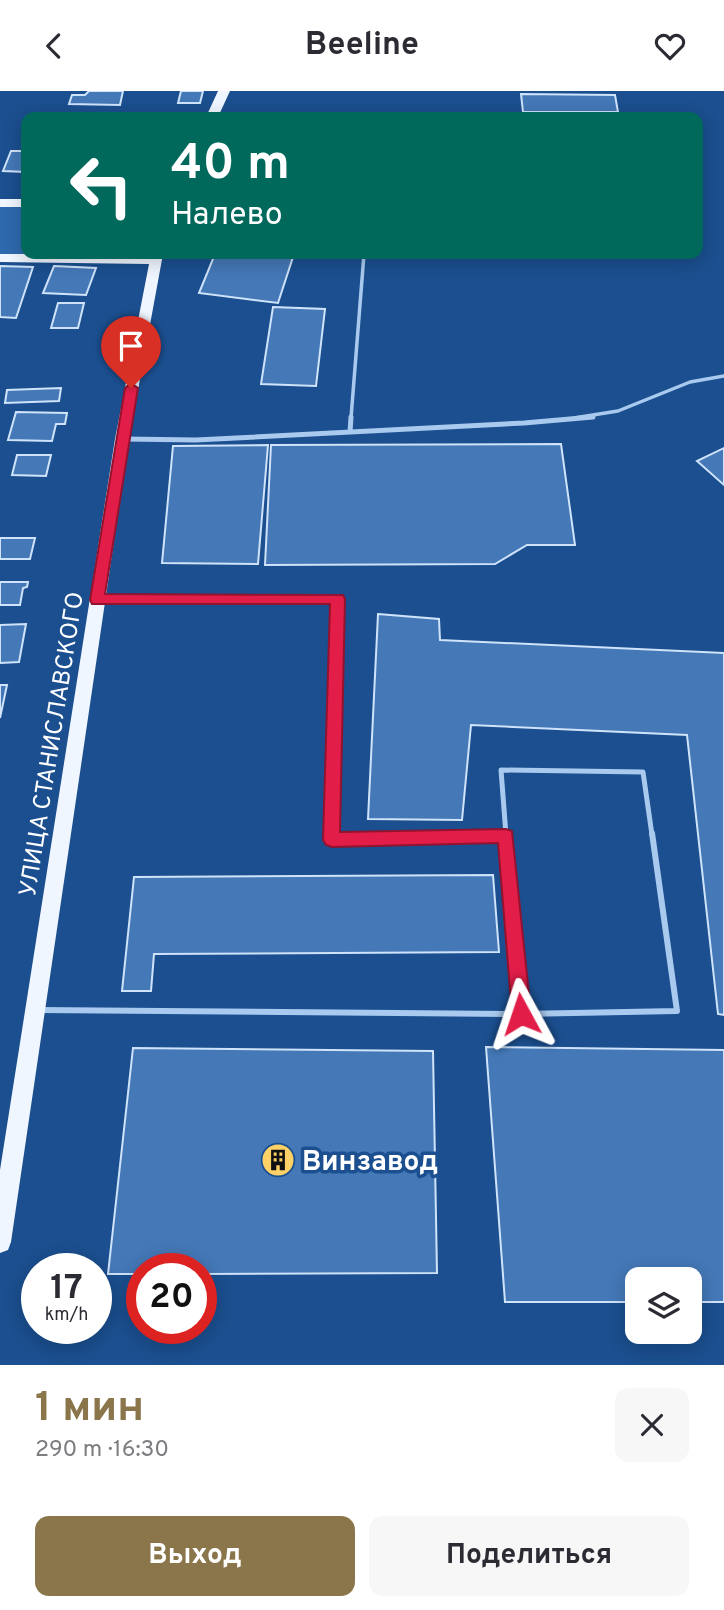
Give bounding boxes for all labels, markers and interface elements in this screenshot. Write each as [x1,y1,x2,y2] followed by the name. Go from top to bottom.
[305,26,419,66] text: Beeline
[35,27,73,65] icon: back
[651,27,689,65] icon: heart
[171,135,290,197] text: 40 m
[56,140,147,231] icon: left
[171,196,283,236] text: Налево
[101,316,161,388] pin
[112,327,150,365] icon: arrive
[14,590,92,899] street label: УЛИЦА СТАНИСЛАВСКОГО
[484,977,558,1051] position arrow
[259,1141,297,1179] building icon: Винзавод
[302,1145,438,1181] place label: Винзавод
[126,1253,217,1344] speed limit sign: 20
[50,1267,83,1311] text: 17
[625,1267,702,1344] map controls
[625,1267,702,1344] button: layers
[45,1304,88,1327] text: km/h
[35,1383,144,1436] text: 1 мин
[615,1388,689,1462] button: close
[35,1436,169,1465] text: 290 m · 16:30
[35,1516,355,1596] button: Выход
[369,1516,689,1596] button: Поделиться

